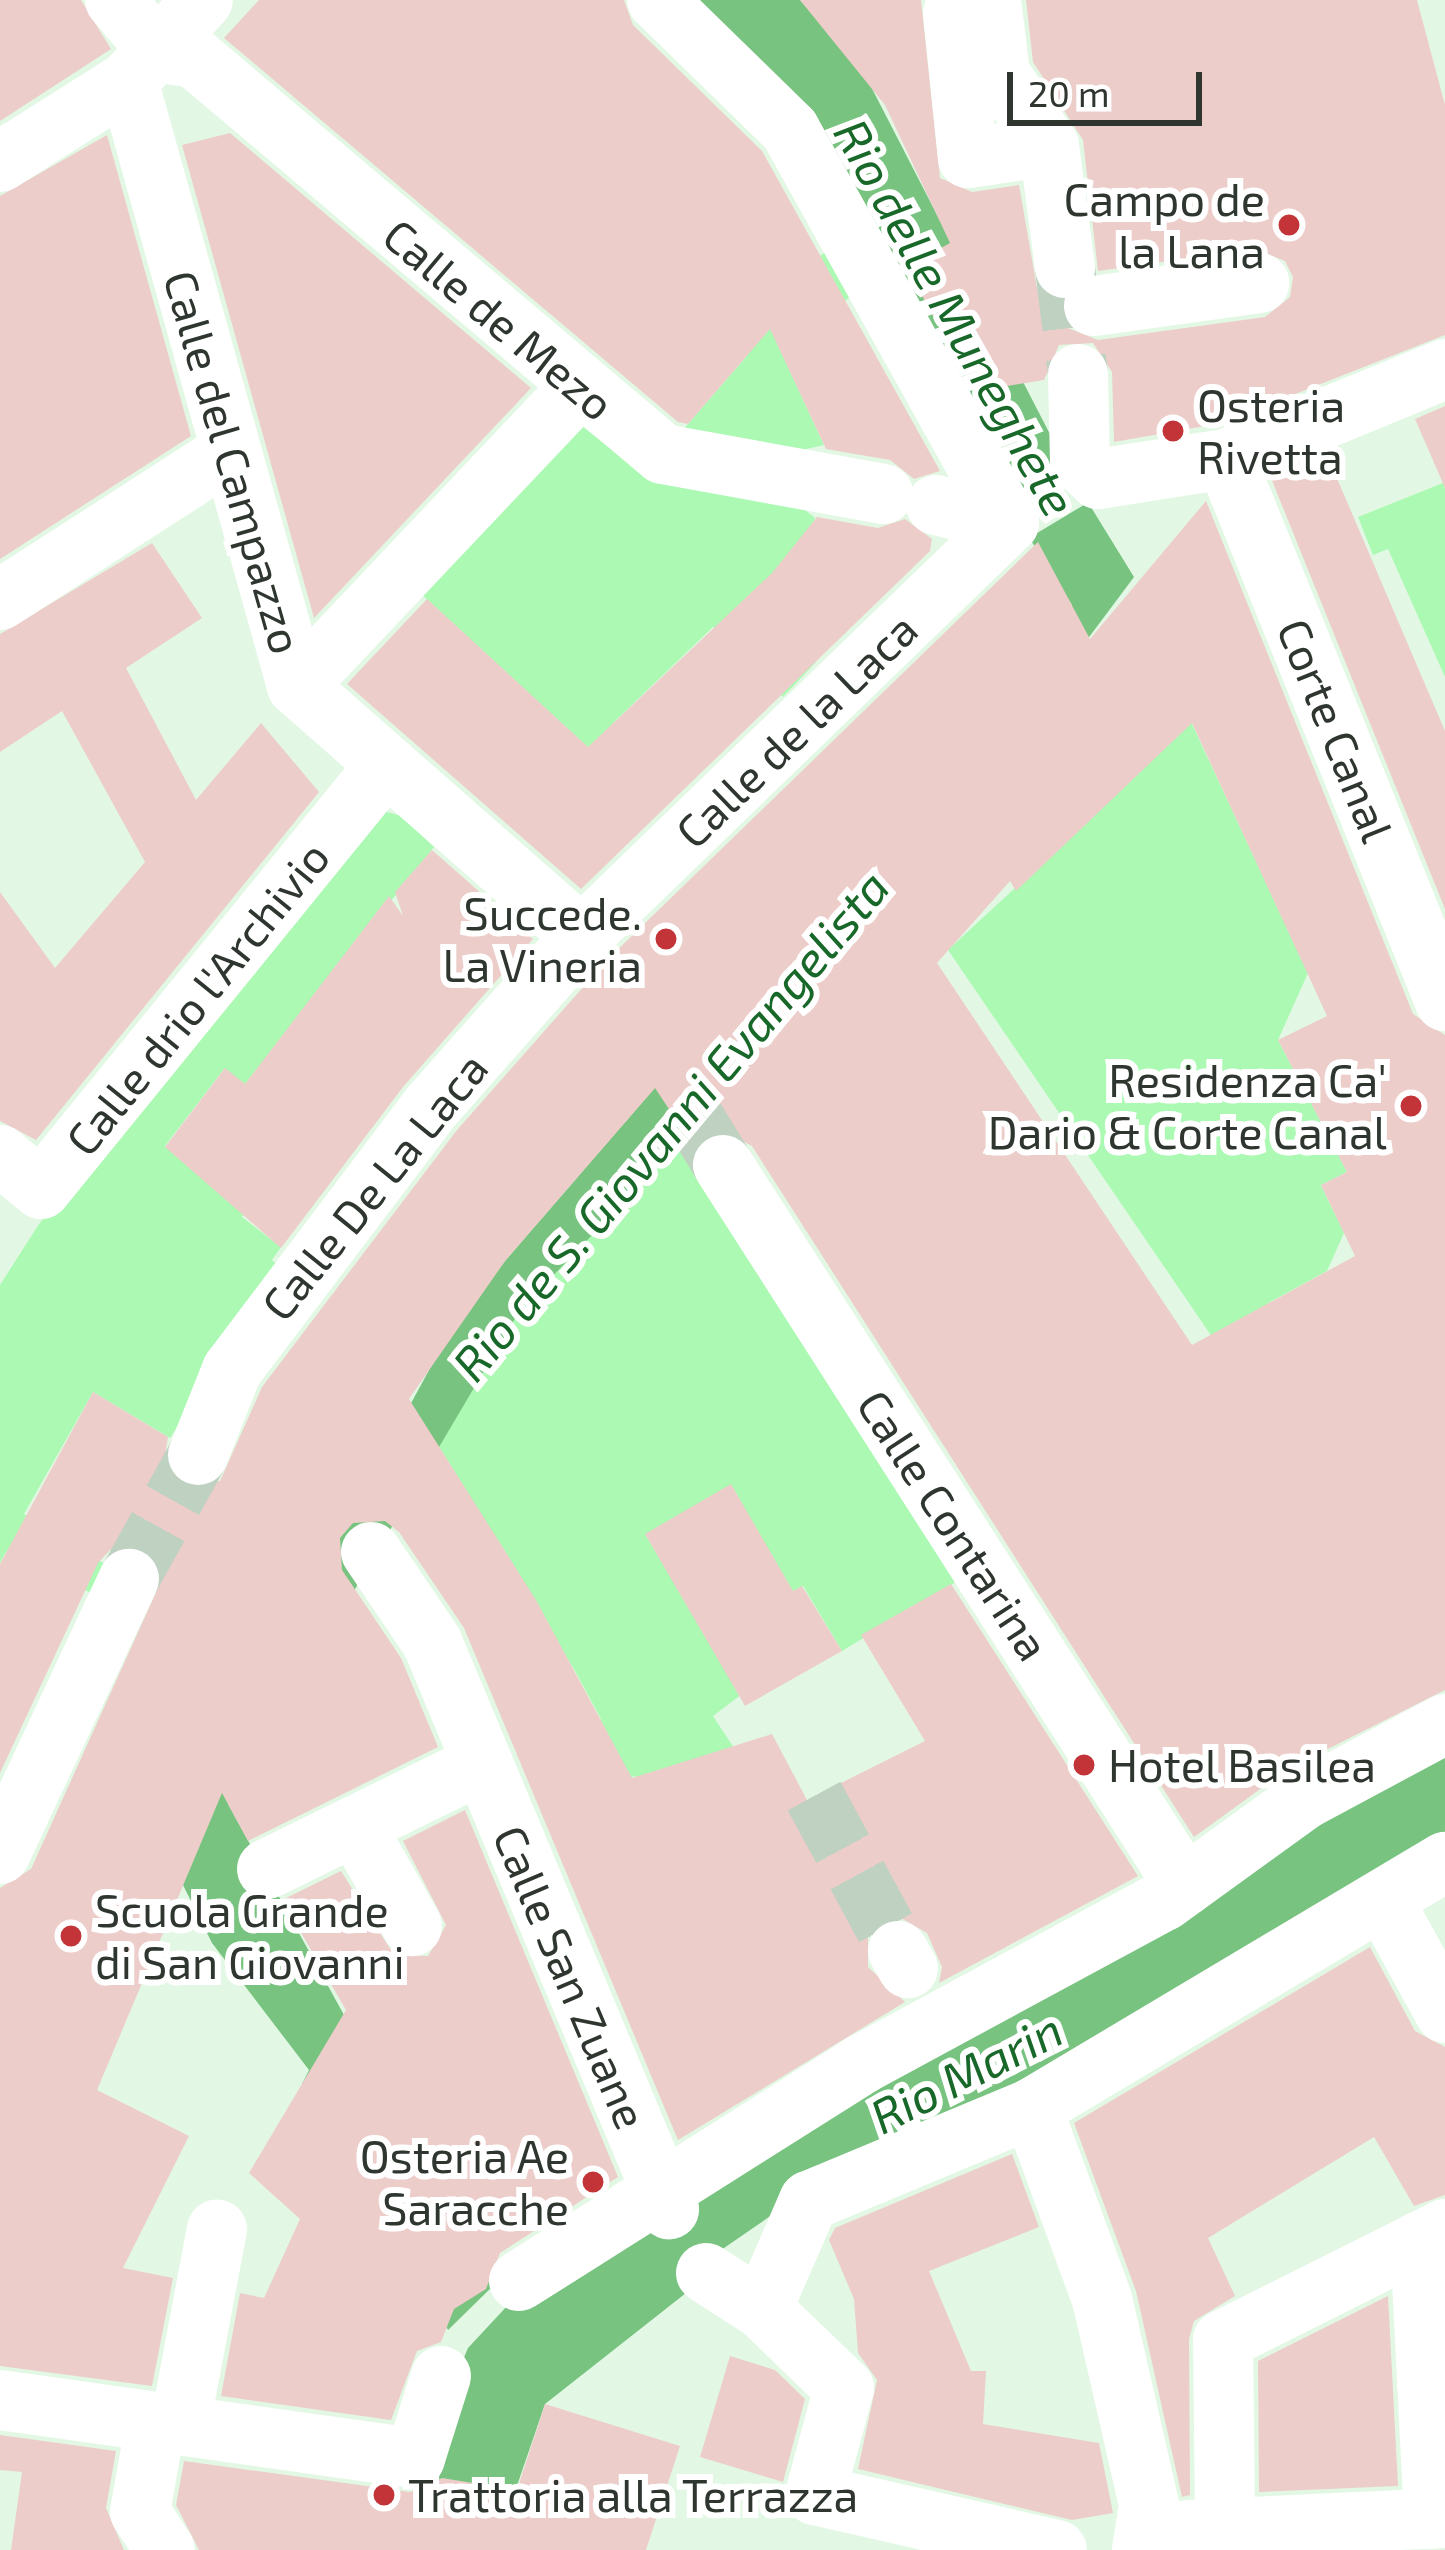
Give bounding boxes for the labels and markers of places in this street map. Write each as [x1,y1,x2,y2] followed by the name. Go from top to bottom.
[1064,172,1265,278] place label: Campo de la Lana
[1276,212,1302,238] marker: Campo de la Lana
[1197,378,1345,484] place label: Osteria Rivetta
[1160,418,1186,444] marker: Osteria Rivetta
[441,886,642,992] place label: Succede. La Vineria
[653,926,679,952] marker: Succede. La Vineria
[988,1053,1387,1159] place label: Residenza Ca' Dario & Corte Canal
[1398,1093,1424,1119] marker: Residenza Ca' Dario & Corte Canal
[1108,1738,1377,1792] place label: Hotel Basilea
[1071,1752,1097,1778] marker: Hotel Basilea
[95,1883,405,1989] place label: Scuola Grande di San Giovanni
[58,1923,84,1949] marker: Scuola Grande di San Giovanni
[359,2129,569,2235] place label: Osteria Ae Saracche
[580,2169,606,2195] marker: Osteria Ae Saracche
[408,2468,859,2522] place label: Trattoria alla Terrazza
[371,2482,397,2508] marker: Trattoria alla Terrazza

